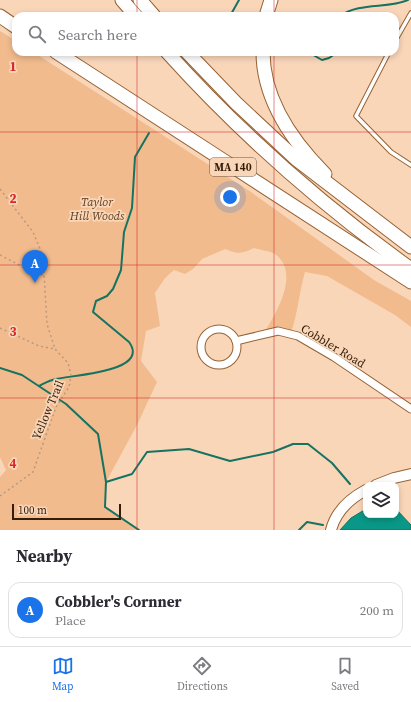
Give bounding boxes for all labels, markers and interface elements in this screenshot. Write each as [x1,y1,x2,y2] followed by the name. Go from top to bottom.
[12,12,399,56] search box
[26,23,48,45] icon: search
[58,24,137,45] text: Search here
[9,58,17,75] text: 1
[210,158,256,176] road number: MA 140
[220,187,240,207] your location
[9,190,17,207] text: 2
[69,194,125,224] park label: Taylor Hill Woods
[22,250,48,283] pin: A
[298,320,368,372] street label: Cobbler Road
[9,323,17,340] text: 3
[28,377,68,442] street label: Yellow Trail
[9,455,17,472] text: 4
[363,482,399,518] map controls
[363,482,399,518] button: layers
[12,502,121,521] scale bar
[18,503,47,518] text: 100 m
[16,544,72,568] text: Nearby
[55,591,182,612] text: Cobbler's Cornner
[26,602,34,619] text: A
[360,602,394,619] text: 200 m
[55,612,86,629] text: Place
[52,655,74,694] tab: Map
[177,655,228,694] tab: Directions
[331,655,359,694] tab: Saved

